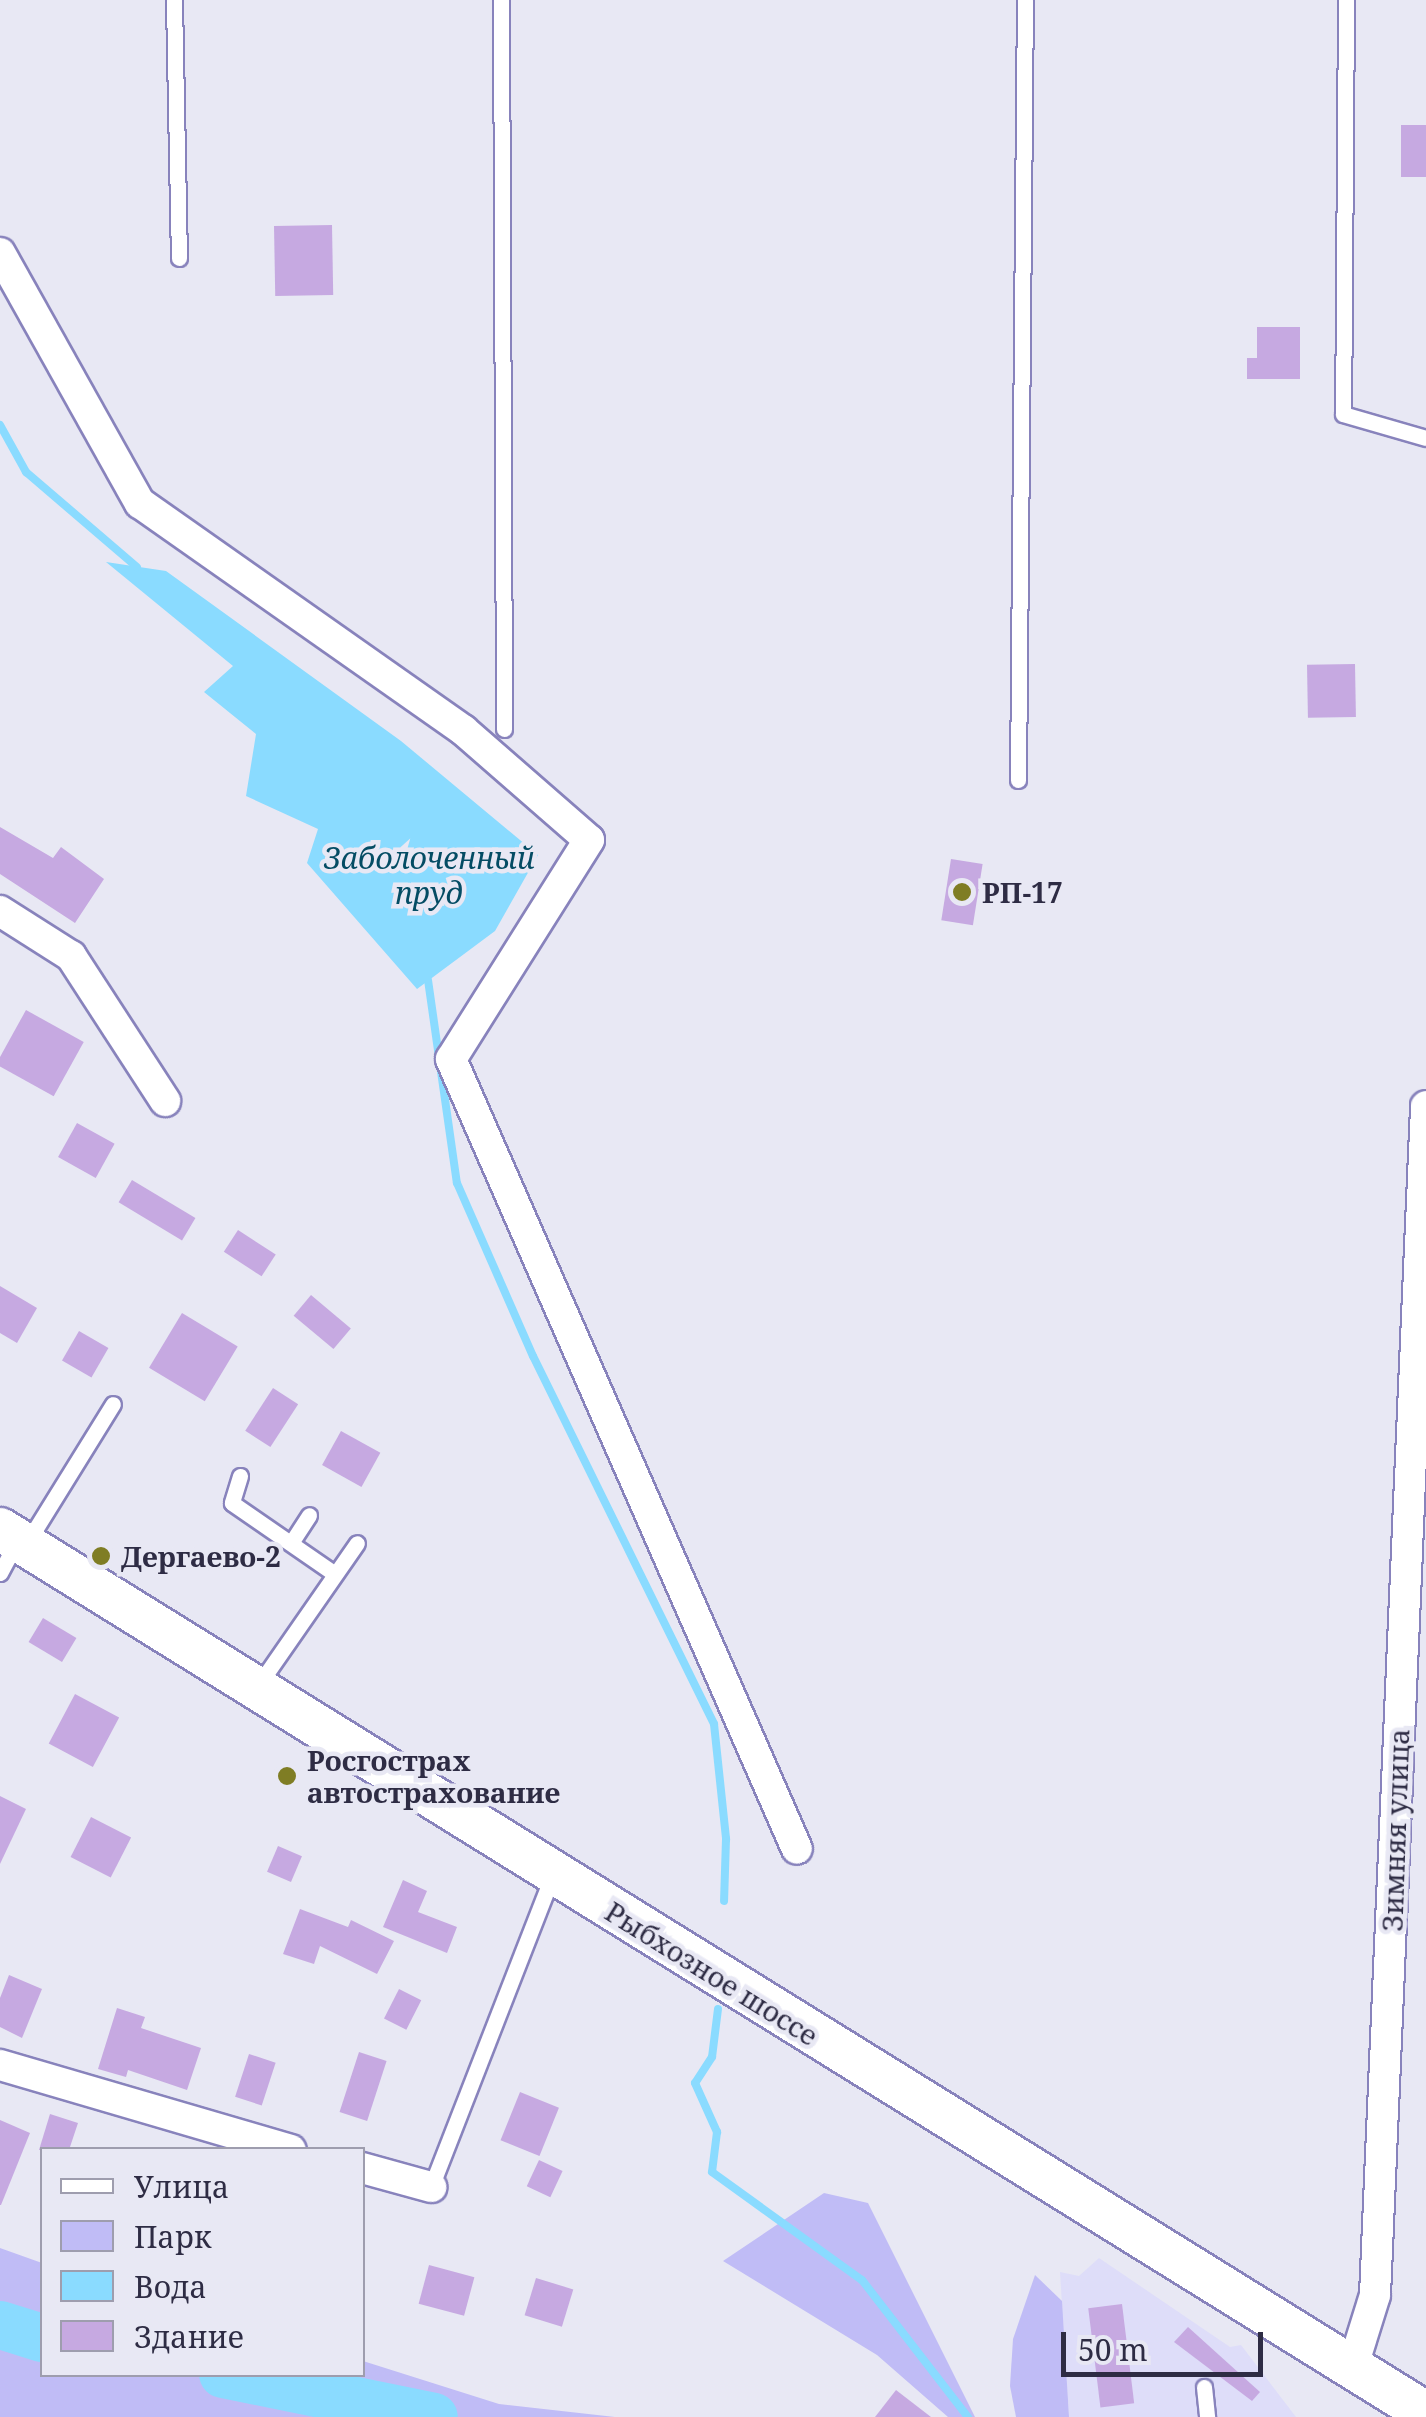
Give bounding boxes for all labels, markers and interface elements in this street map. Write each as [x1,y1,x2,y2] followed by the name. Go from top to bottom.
[323,840,535,910] water label: Заболоченный пруд
[982,875,1063,909] place label: РП-17
[951,881,973,903] marker: РП-17
[121,1539,281,1573] place label: Дергаево-2
[90,1545,112,1567] marker: Дергаево-2
[1375,1728,1415,1932] street label: Зимняя улица
[307,1743,560,1809] place label: Росгострах автострахование
[276,1765,298,1787] marker: Росгострах автострахование
[599,1894,825,2052] street label: Рыбхозное шоссе
[40,2147,365,2377] legend
[134,2166,229,2207] text: Улица
[134,2216,212,2257] text: Парк
[134,2266,207,2307] text: Вода
[1066,2312,1268,2374] scale bar
[134,2316,244,2357] text: Здание
[1078,2329,1148,2370] text: 50 m

